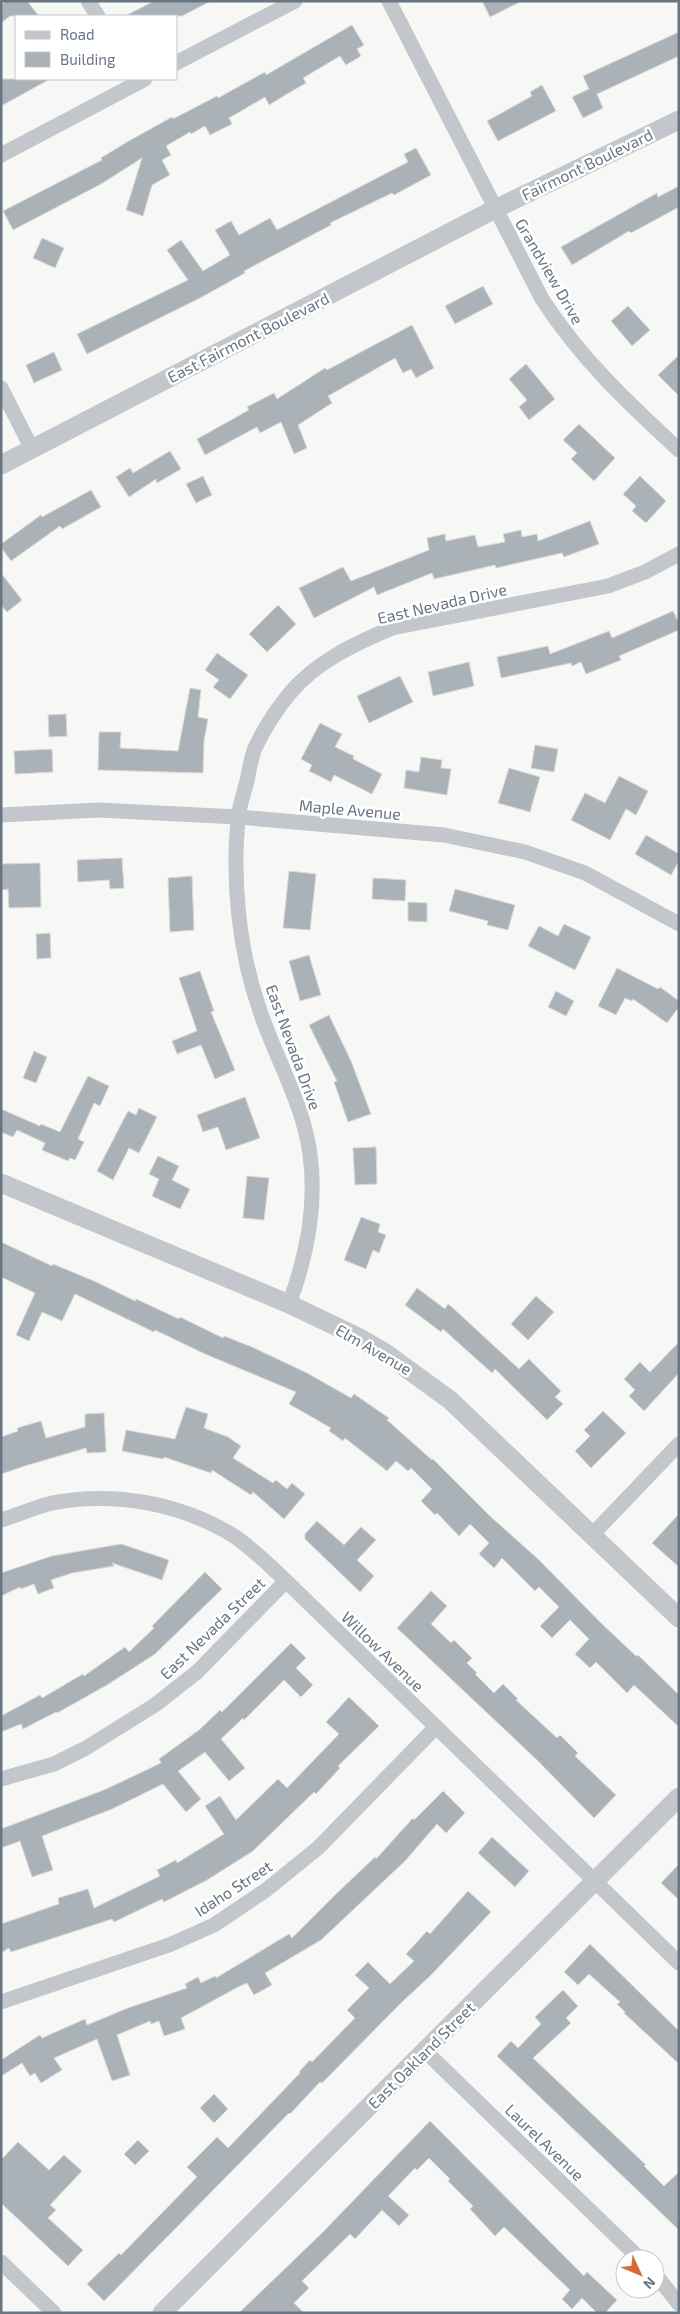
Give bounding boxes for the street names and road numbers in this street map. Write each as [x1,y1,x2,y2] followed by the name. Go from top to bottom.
[518,124,656,204] street label: Fairmont Boulevard
[512,215,588,327] street label: Grandview Drive
[164,288,332,386] street label: East Fairmont Boulevard
[376,579,508,627] street label: East Nevada Drive
[298,795,402,823] street label: Maple Avenue
[262,982,326,1112] street label: East Nevada Drive
[333,1320,415,1378] street label: Elm Avenue
[156,1573,268,1683] street label: East Nevada Street
[338,1607,428,1695] street label: Willow Avenue
[191,1856,275,1920] street label: Idaho Street
[364,1998,478,2112] street label: East Oakland Street
[502,2100,588,2184] street label: Laurel Avenue

